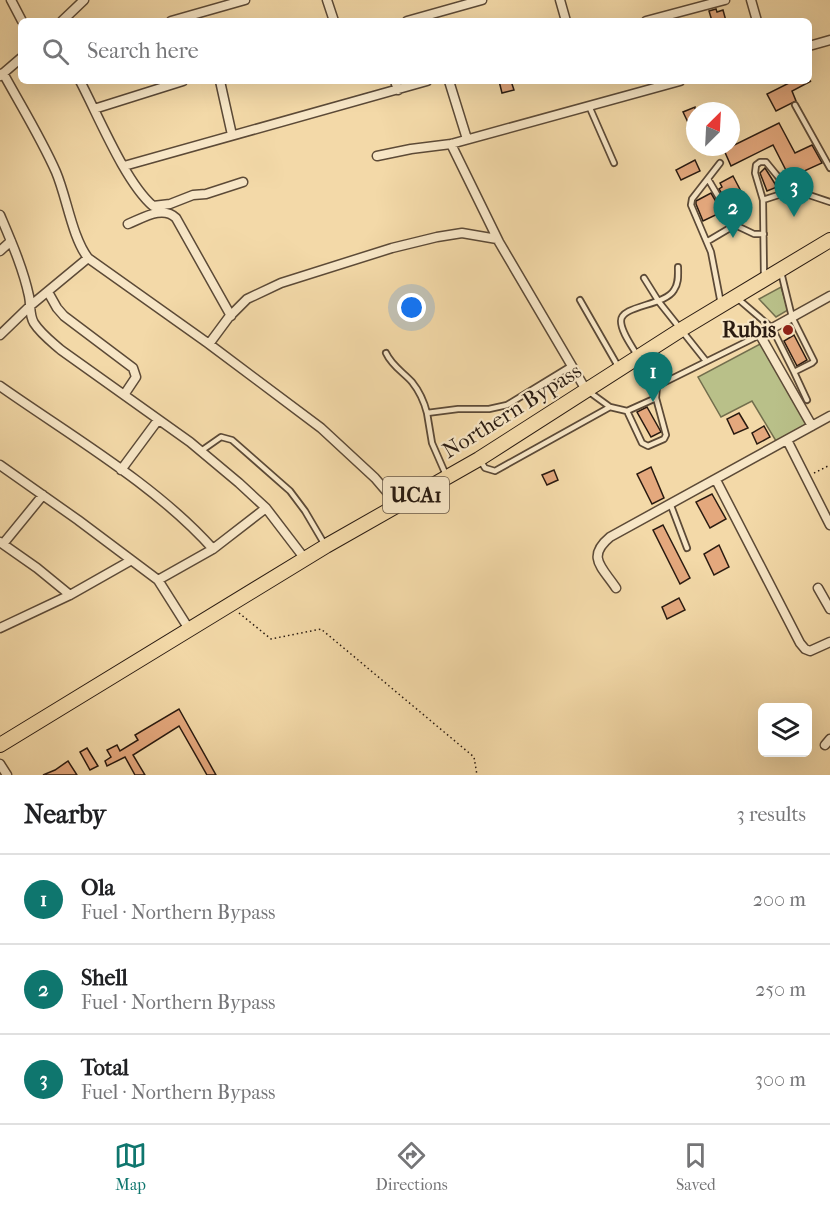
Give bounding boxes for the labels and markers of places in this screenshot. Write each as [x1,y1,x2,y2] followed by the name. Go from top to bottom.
[774,168,814,217] pin: 3
[714,188,752,238] pin: 2
[722,317,776,343] place label: Rubis
[781,323,795,337] marker: Rubis
[634,352,672,402] pin: 1

